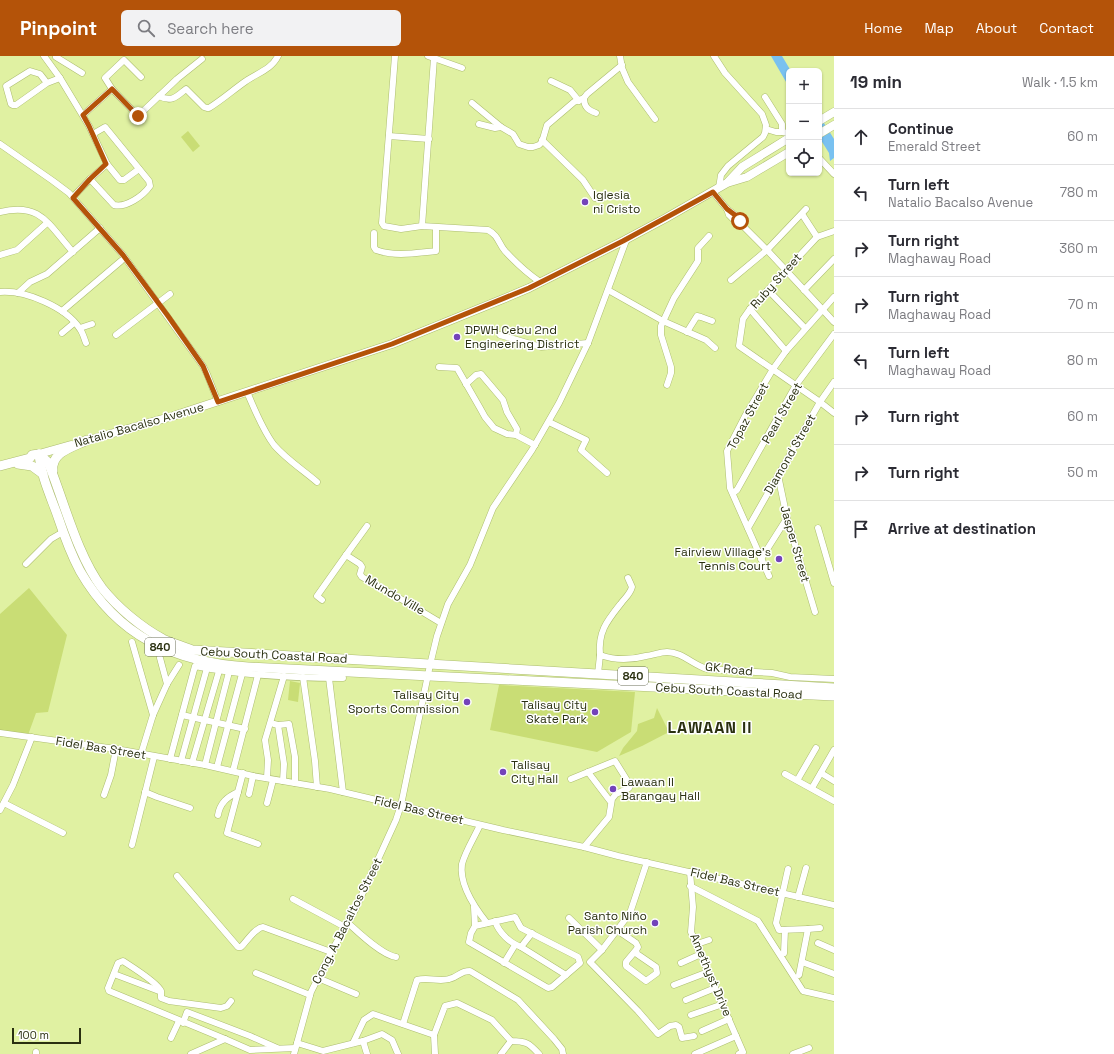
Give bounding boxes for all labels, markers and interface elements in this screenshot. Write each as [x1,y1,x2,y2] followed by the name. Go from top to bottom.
[121,10,401,46] search box
[20,16,97,41] text: Pinpoint
[135,17,157,39] icon: search
[167,19,254,38] text: Search here
[864,19,902,37] text: Home
[924,19,954,37] text: Map
[976,19,1017,37] text: About
[1039,19,1094,37] text: Contact
[786,68,822,176] map controls
[786,68,822,104] button: +
[850,71,902,93] text: 19 min
[1022,74,1098,91] text: Walk · 1.5 km
[786,104,822,140] button: −
[129,107,147,125] route end
[888,119,954,138] text: Continue
[850,126,872,148] icon: ahead
[1067,128,1098,145] text: 60 m
[888,138,981,155] text: Emerald Street
[786,140,822,176] button: locate
[888,175,950,194] text: Turn left
[850,182,872,204] icon: left
[1060,184,1098,201] text: 780 m
[593,187,640,217] place label: Iglesia ni Cristo
[888,194,1033,211] text: Natalio Bacalso Avenue
[580,197,590,207] marker: Iglesia ni Cristo
[731,212,749,230] route start
[888,231,959,250] text: Turn right
[850,238,872,260] icon: right
[1059,240,1098,257] text: 360 m
[747,250,805,312] street label: Ruby Street
[888,250,991,267] text: Maghaway Road
[888,287,959,306] text: Turn right
[850,294,872,316] icon: right
[1068,296,1098,313] text: 70 m
[888,306,991,323] text: Maghaway Road
[465,322,579,352] place label: DPWH Cebu 2nd Engineering District
[452,332,462,342] marker: DPWH Cebu 2nd Engineering District
[888,343,950,362] text: Turn left
[850,350,872,372] icon: left
[1067,352,1098,369] text: 80 m
[888,362,991,379] text: Maghaway Road
[758,379,806,447] street label: Pearl Street
[724,380,772,452] street label: Topaz Street
[72,399,206,451] street label: Natalio Bacalso Avenue
[850,406,872,428] icon: right
[888,407,959,426] text: Turn right
[1067,408,1098,425] text: 60 m
[760,411,820,497] street label: Diamond Street
[850,462,872,484] icon: right
[888,463,959,482] text: Turn right
[1067,464,1098,481] text: 50 m
[776,504,814,584] street label: Jasper Street
[850,518,872,540] icon: arrive
[888,519,1036,538] text: Arrive at destination
[675,544,771,574] place label: Fairview Village's Tennis Court
[774,554,784,564] marker: Fairview Village's Tennis Court
[362,571,428,619] street label: Mundo Ville
[145,638,175,656] road number: 840
[200,643,348,667] street label: Cebu South Coastal Road
[704,659,754,679] street label: GK Road
[618,667,648,685] road number: 840
[655,679,803,703] street label: Cebu South Coastal Road
[348,687,459,717] place label: Talisay City Sports Commission
[462,697,472,707] marker: Talisay City Sports Commission
[521,697,588,727] place label: Talisay City Skate Park
[590,707,600,717] marker: Talisay City Skate Park
[667,717,753,738] district label: LAWAAN II
[55,733,147,763] street label: Fidel Bas Street
[511,757,558,787] place label: Talisay City Hall
[498,767,508,777] marker: Talisay City Hall
[621,774,700,804] place label: Lawaan II Barangay Hall
[608,784,618,794] marker: Lawaan II Barangay Hall
[373,792,465,828] street label: Fidel Bas Street
[308,855,386,987] street label: Cong. A. Bacaltos Street
[689,864,781,900] street label: Fidel Bas Street
[568,908,647,938] place label: Santo Niño Parish Church
[650,918,660,928] marker: Santo Niño Parish Church
[686,931,736,1019] street label: Amethyst Drive
[12,1026,81,1045] scale bar
[18,1028,49,1042] text: 100 m

